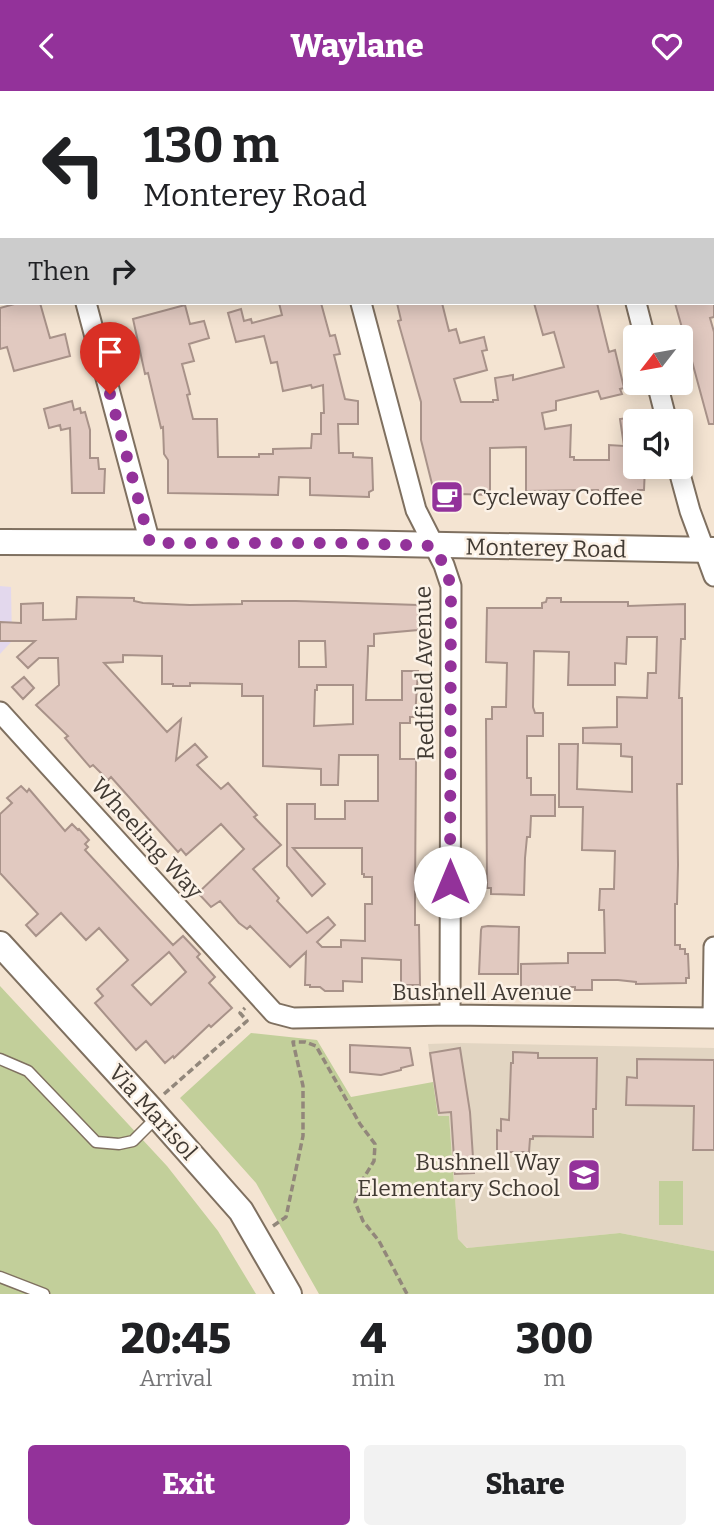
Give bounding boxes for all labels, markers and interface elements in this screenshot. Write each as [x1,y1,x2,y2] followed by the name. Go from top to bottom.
[28,27,66,65] icon: back
[291,27,424,65] text: Waylane
[648,27,686,65] icon: heart
[143,116,279,175] text: 130 m
[28,119,119,210] icon: left
[143,176,367,214] text: Monterey Road
[104,252,142,290] icon: right
[28,256,90,287] text: Then
[80,322,140,394] pin
[623,325,693,395] north arrow
[623,325,693,479] map controls
[91,333,129,371] icon: arrive
[623,409,693,479] button: sound
[428,478,466,516] cafe icon: Cycleway Coffee
[472,483,643,511] place label: Cycleway Coffee
[465,533,627,563] street label: Monterey Road
[408,586,440,760] street label: Redfield Avenue
[85,771,209,905] street label: Wheeling Way
[413,845,487,919] position arrow
[392,978,572,1006] street label: Bushnell Avenue
[103,1058,203,1166] street label: Via Marisol
[357,1148,561,1202] place label: Bushnell Way Elementary School
[565,1156,603,1194] school or university icon: Bushnell Way Elementary School
[121,1314,231,1364] text: 20:45
[360,1314,386,1364] text: 4
[516,1314,593,1364] text: 300
[139,1364,212,1392] text: Arrival
[352,1364,395,1392] text: min
[544,1364,565,1392] text: m
[28,1445,350,1525] button: Exit
[364,1445,686,1525] button: Share

